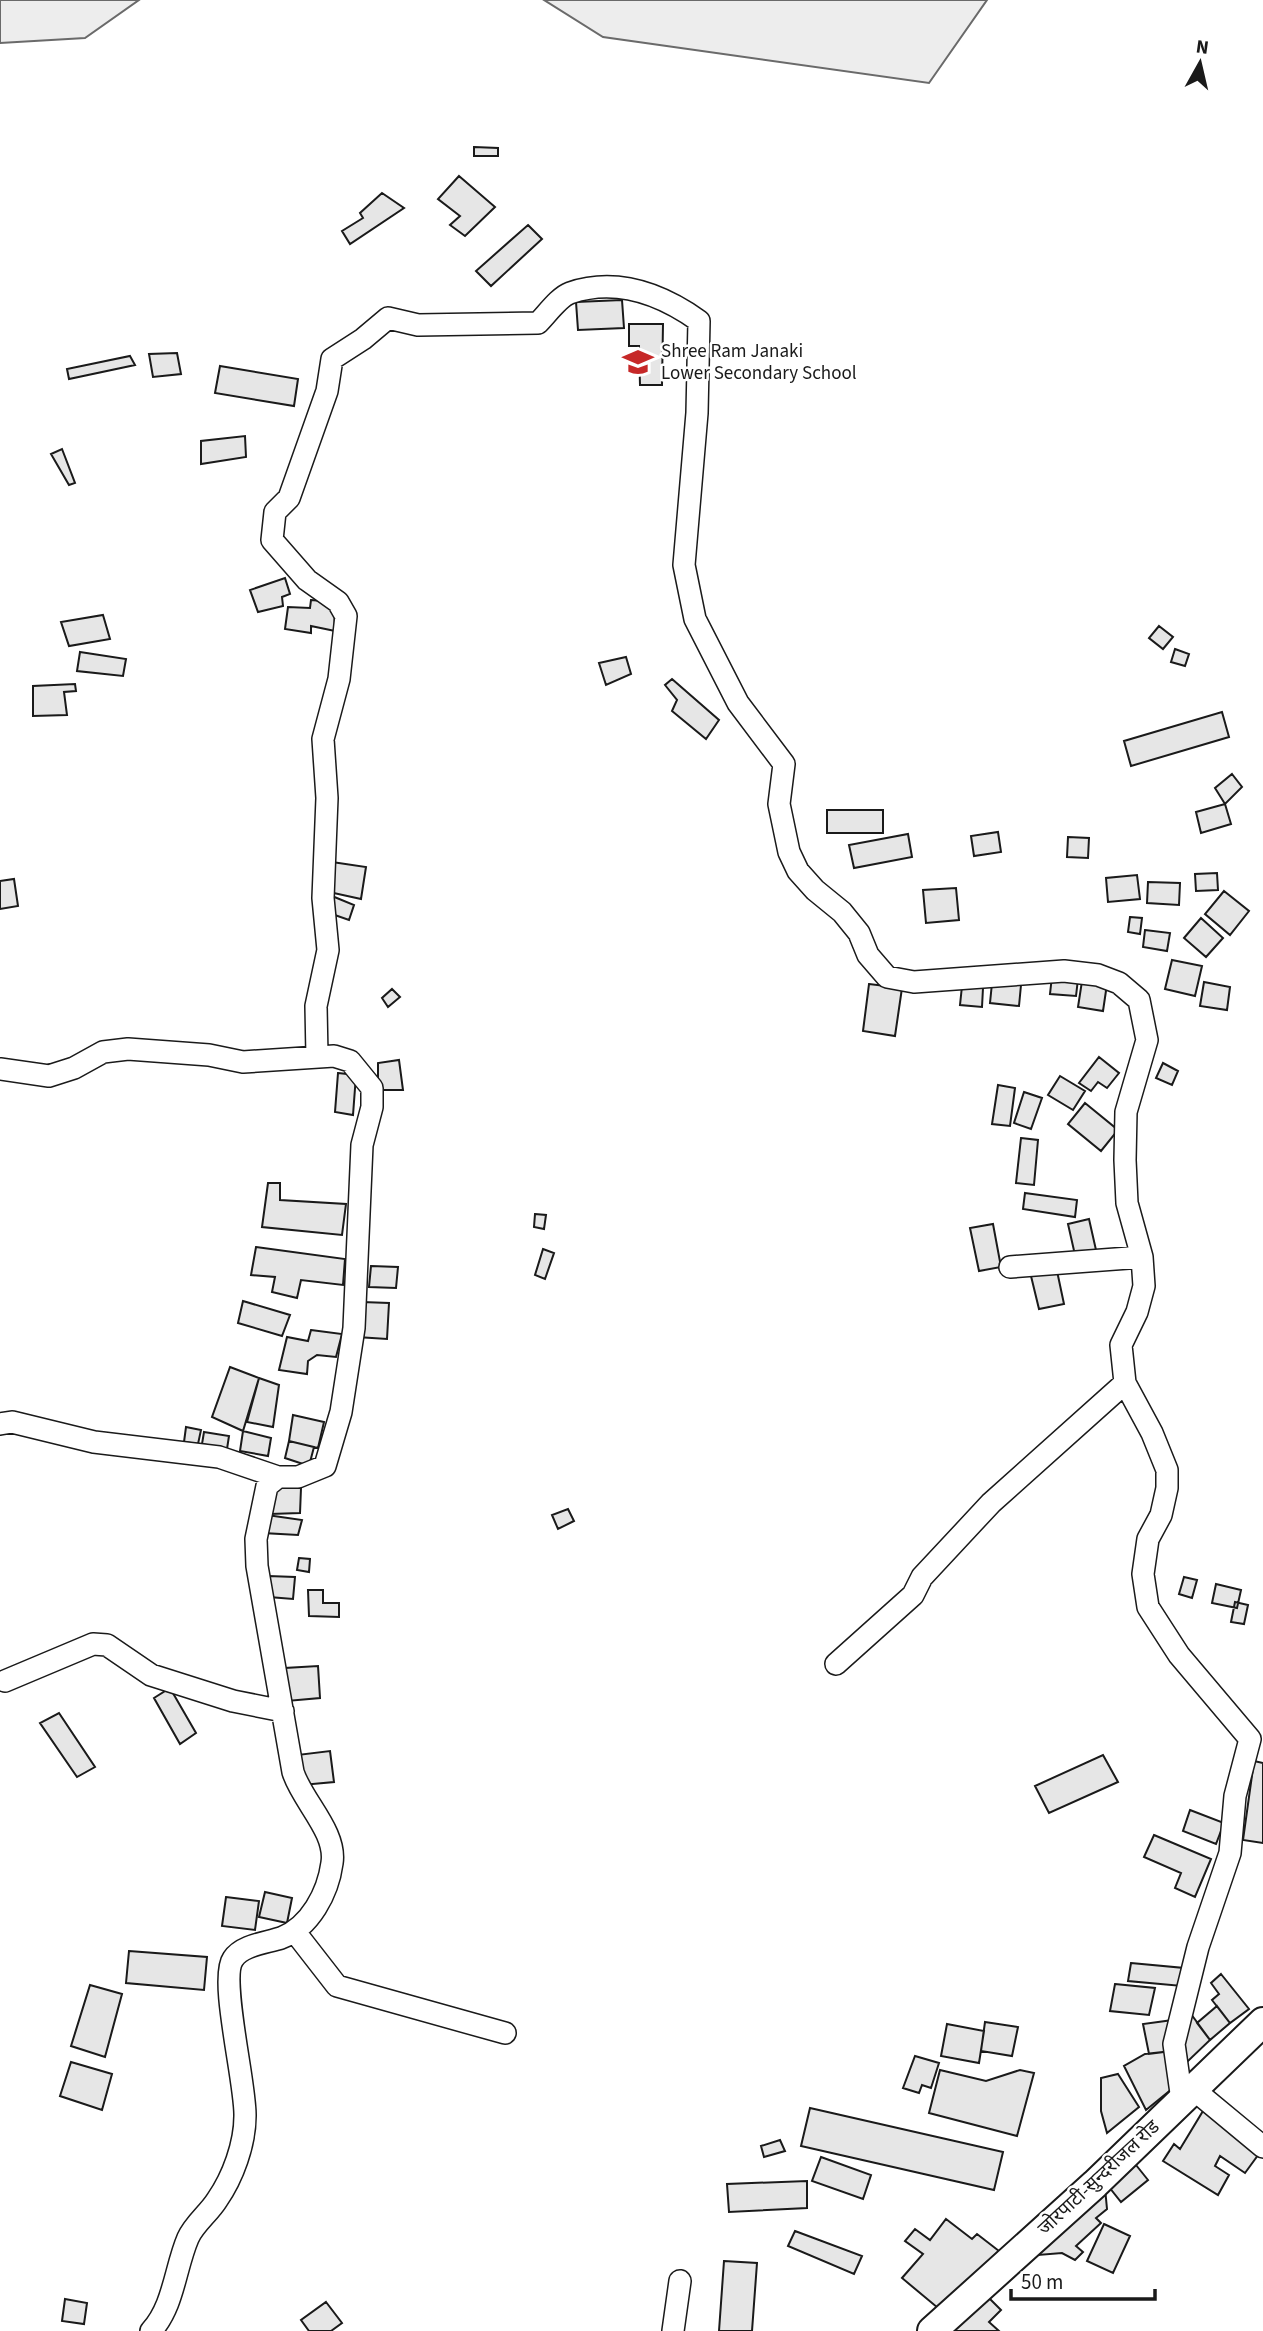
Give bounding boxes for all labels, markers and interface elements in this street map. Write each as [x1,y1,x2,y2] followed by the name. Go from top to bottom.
[1165,28,1235,98] north arrow
[1194,33,1210,62] text: N
[661,338,857,387] place label: Shree Ram Janaki Lower Secondary School
[621,345,655,379] school or university icon: Shree Ram Janaki Lower Secondary School
[1032,2114,1167,2242] street label: जोरपाटी-सुन्दरीजल रोड
[1011,2258,1154,2302] scale bar
[1021,2267,1063,2297] text: 50 m

